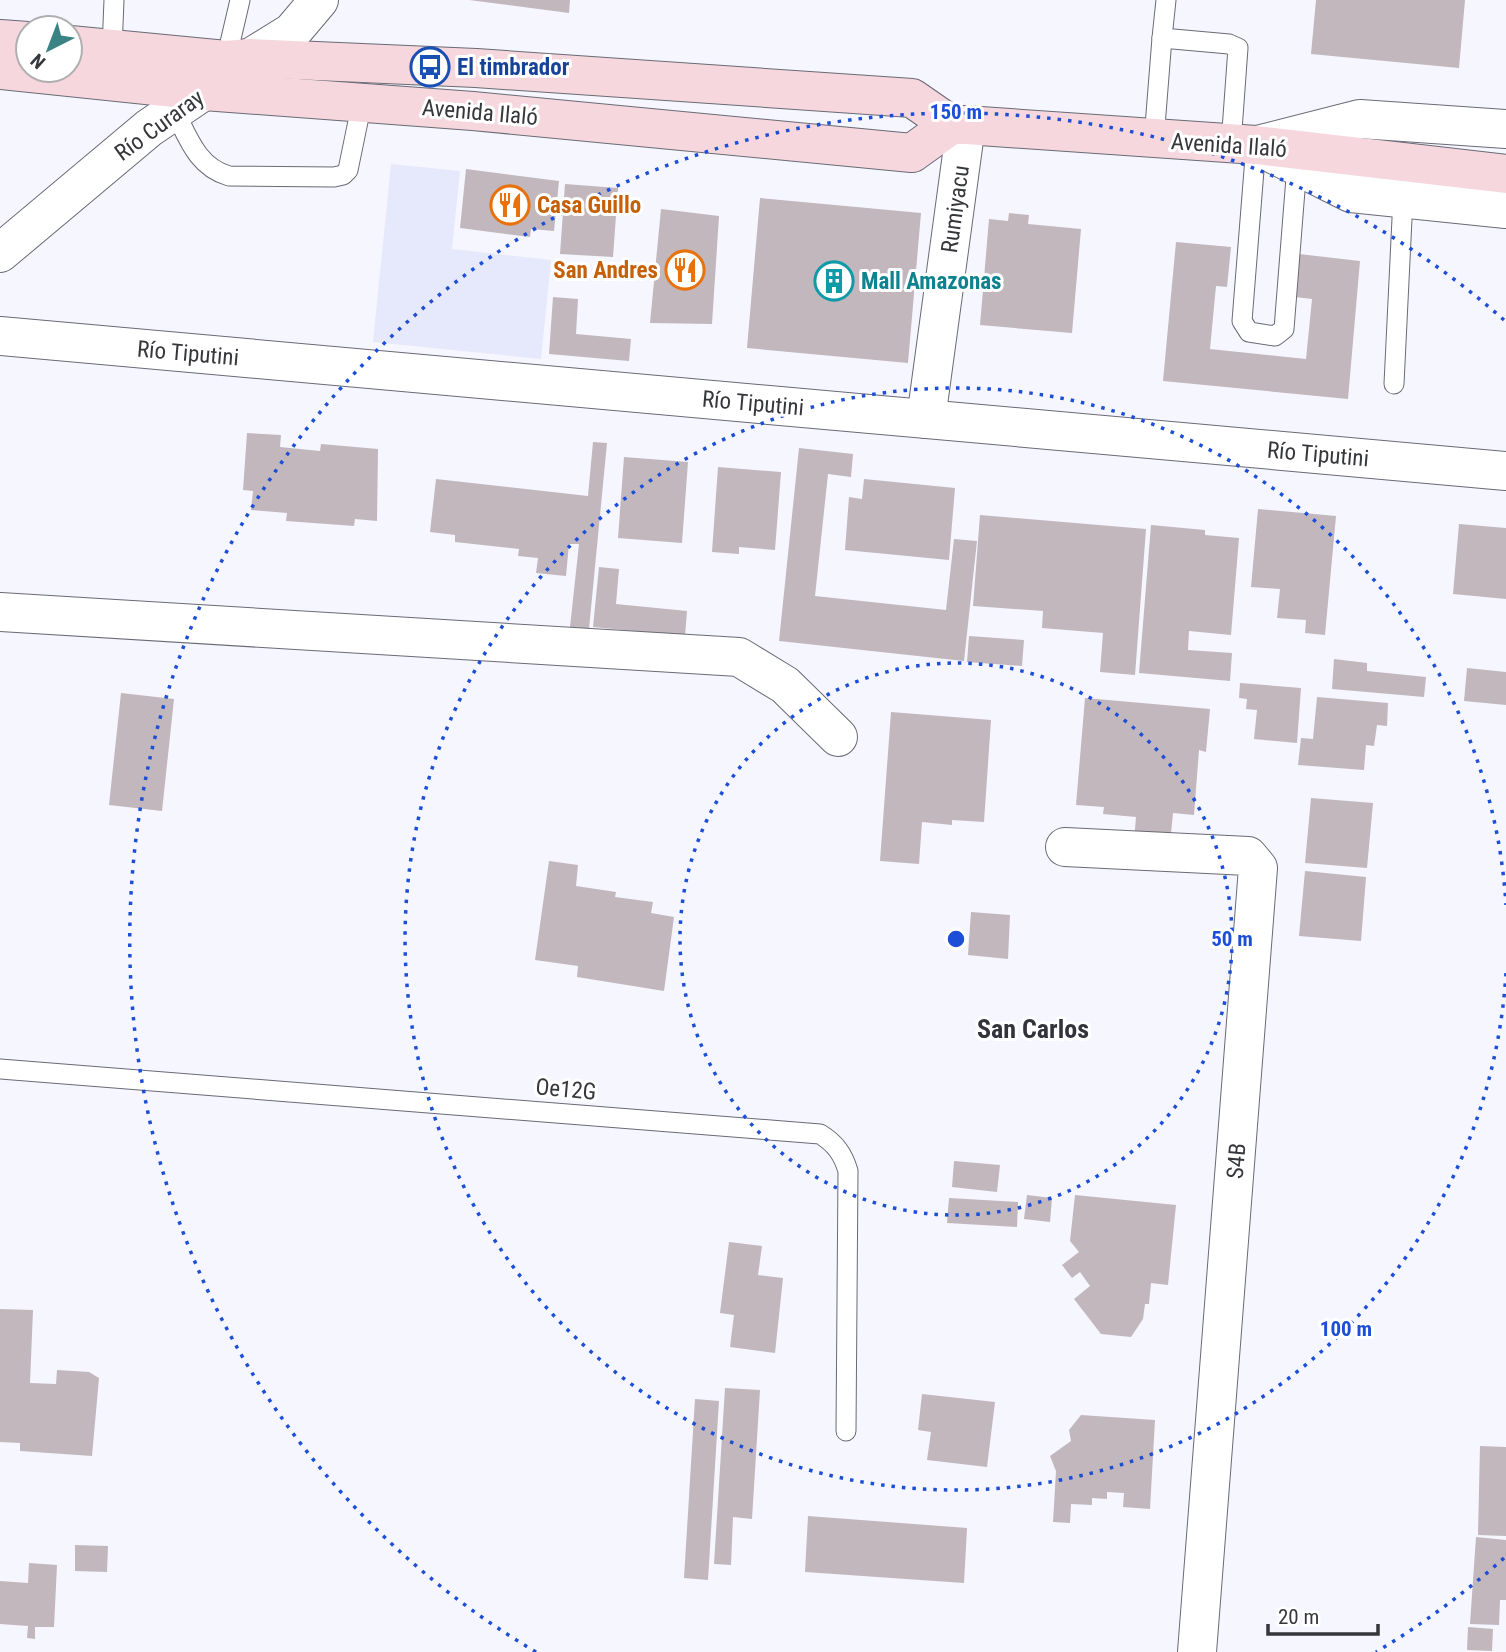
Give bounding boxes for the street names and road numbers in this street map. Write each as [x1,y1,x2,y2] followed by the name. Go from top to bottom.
[110,84,209,167] street label: Río Curaray
[421,94,539,131] street label: Avenida Ilaló
[1170,128,1288,163] street label: Avenida Ilaló
[936,164,975,255] street label: Rumiyacu
[136,336,240,371] street label: Río Tiputini
[701,386,805,421] street label: Río Tiputini
[1266,437,1370,472] street label: Río Tiputini
[534,1073,597,1106] street label: Oe12G
[1221,1142,1252,1180] street label: S4B

